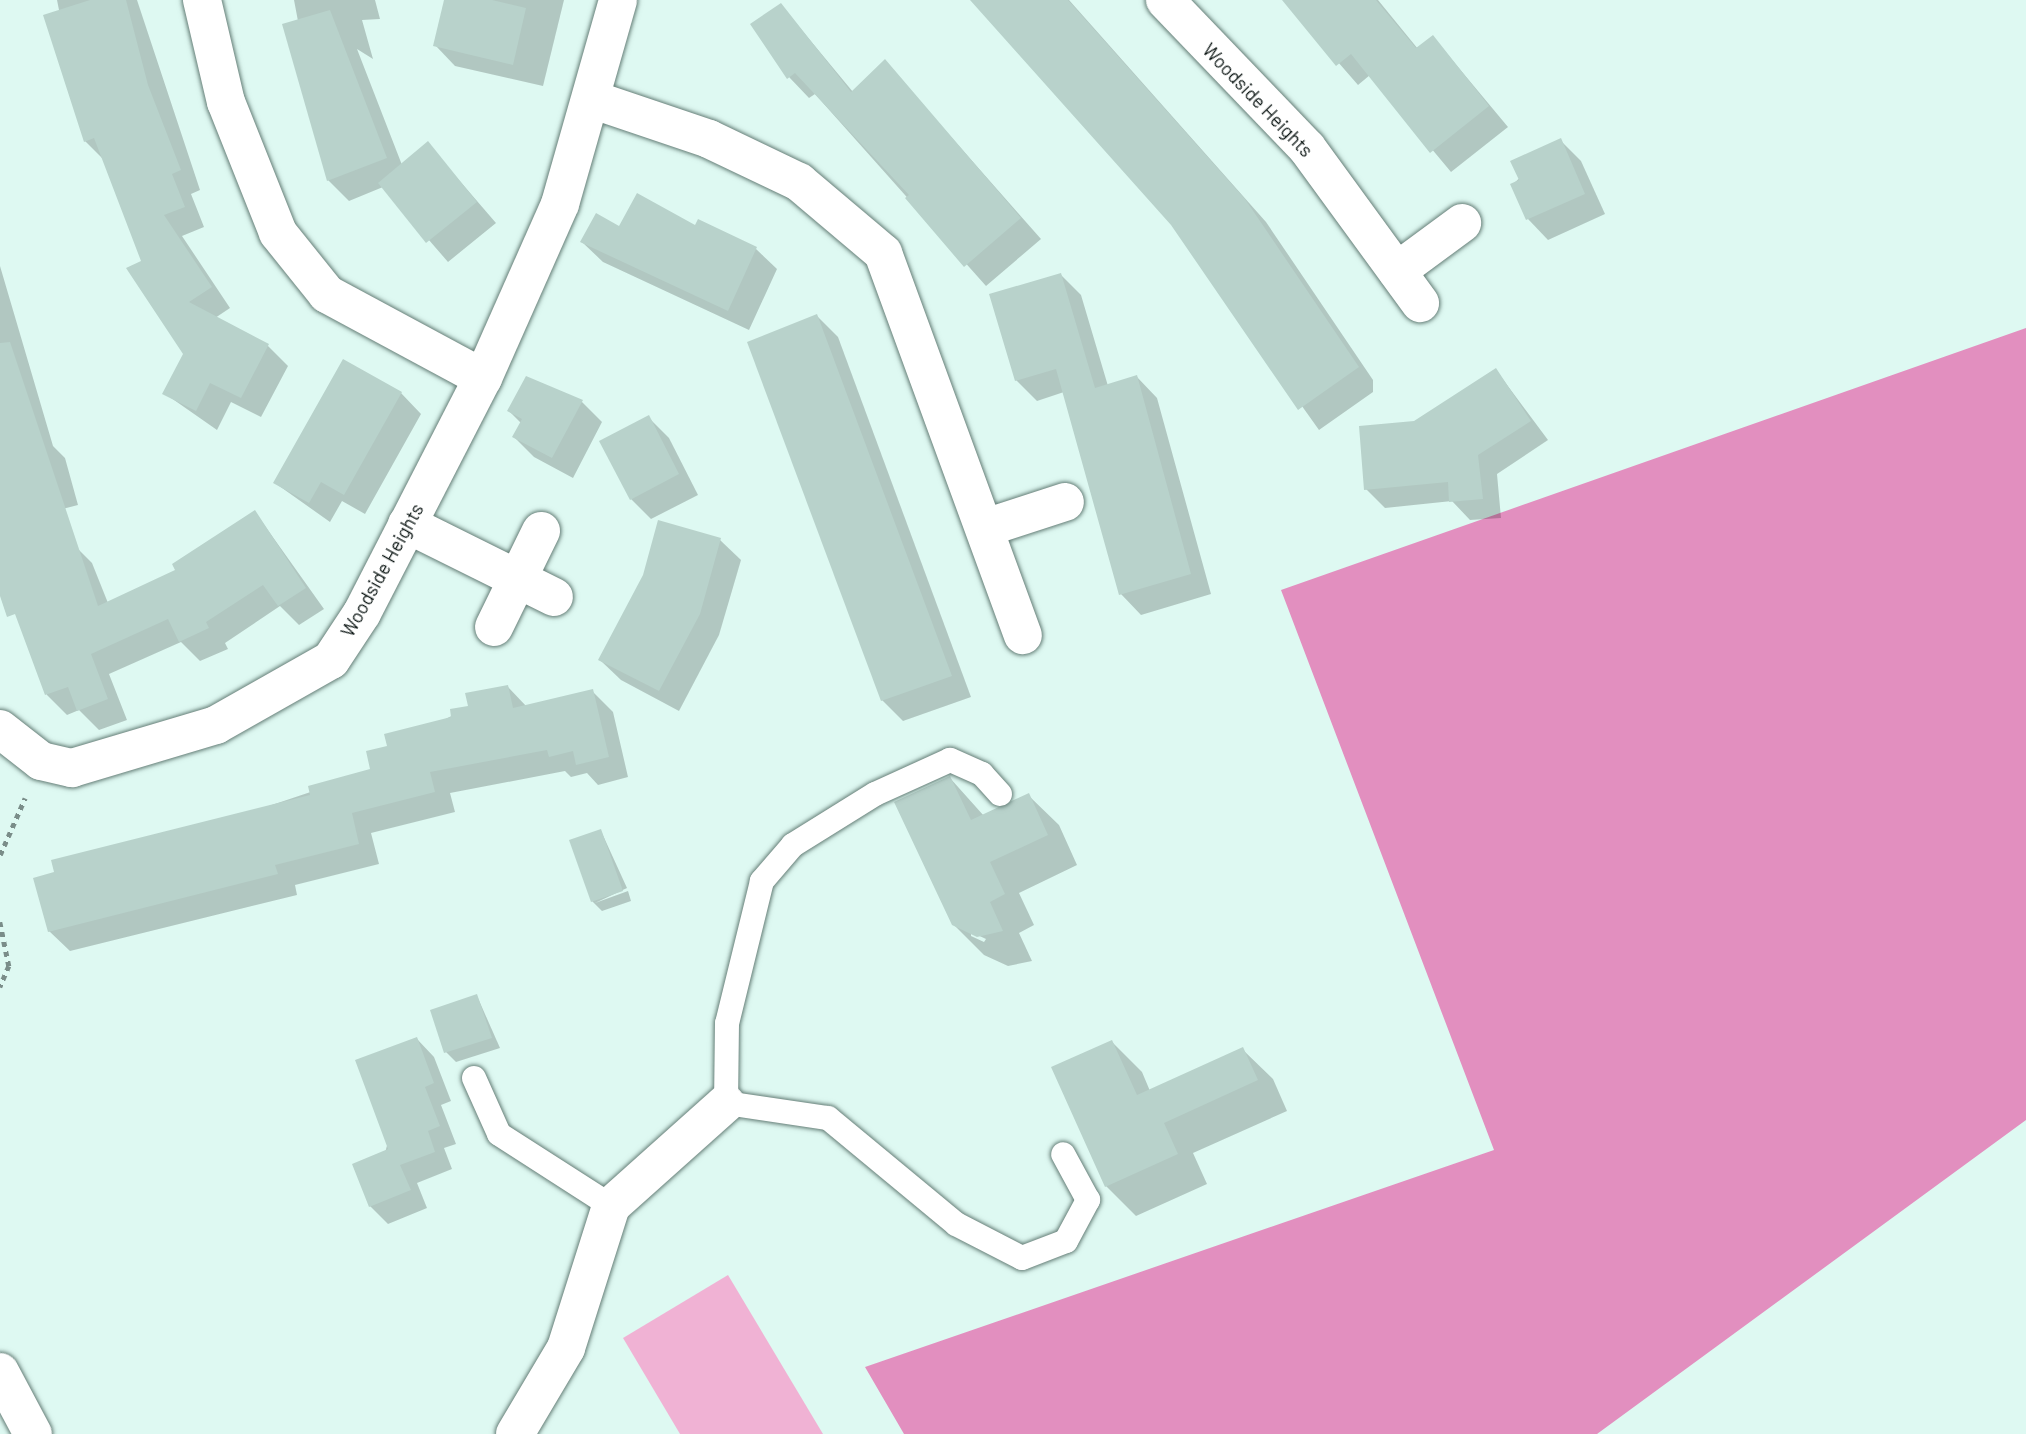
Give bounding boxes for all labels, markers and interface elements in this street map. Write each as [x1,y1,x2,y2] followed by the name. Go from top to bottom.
[1198,38,1318,162] street label: Woodside Heights
[336,499,428,641] street label: Woodside Heights

